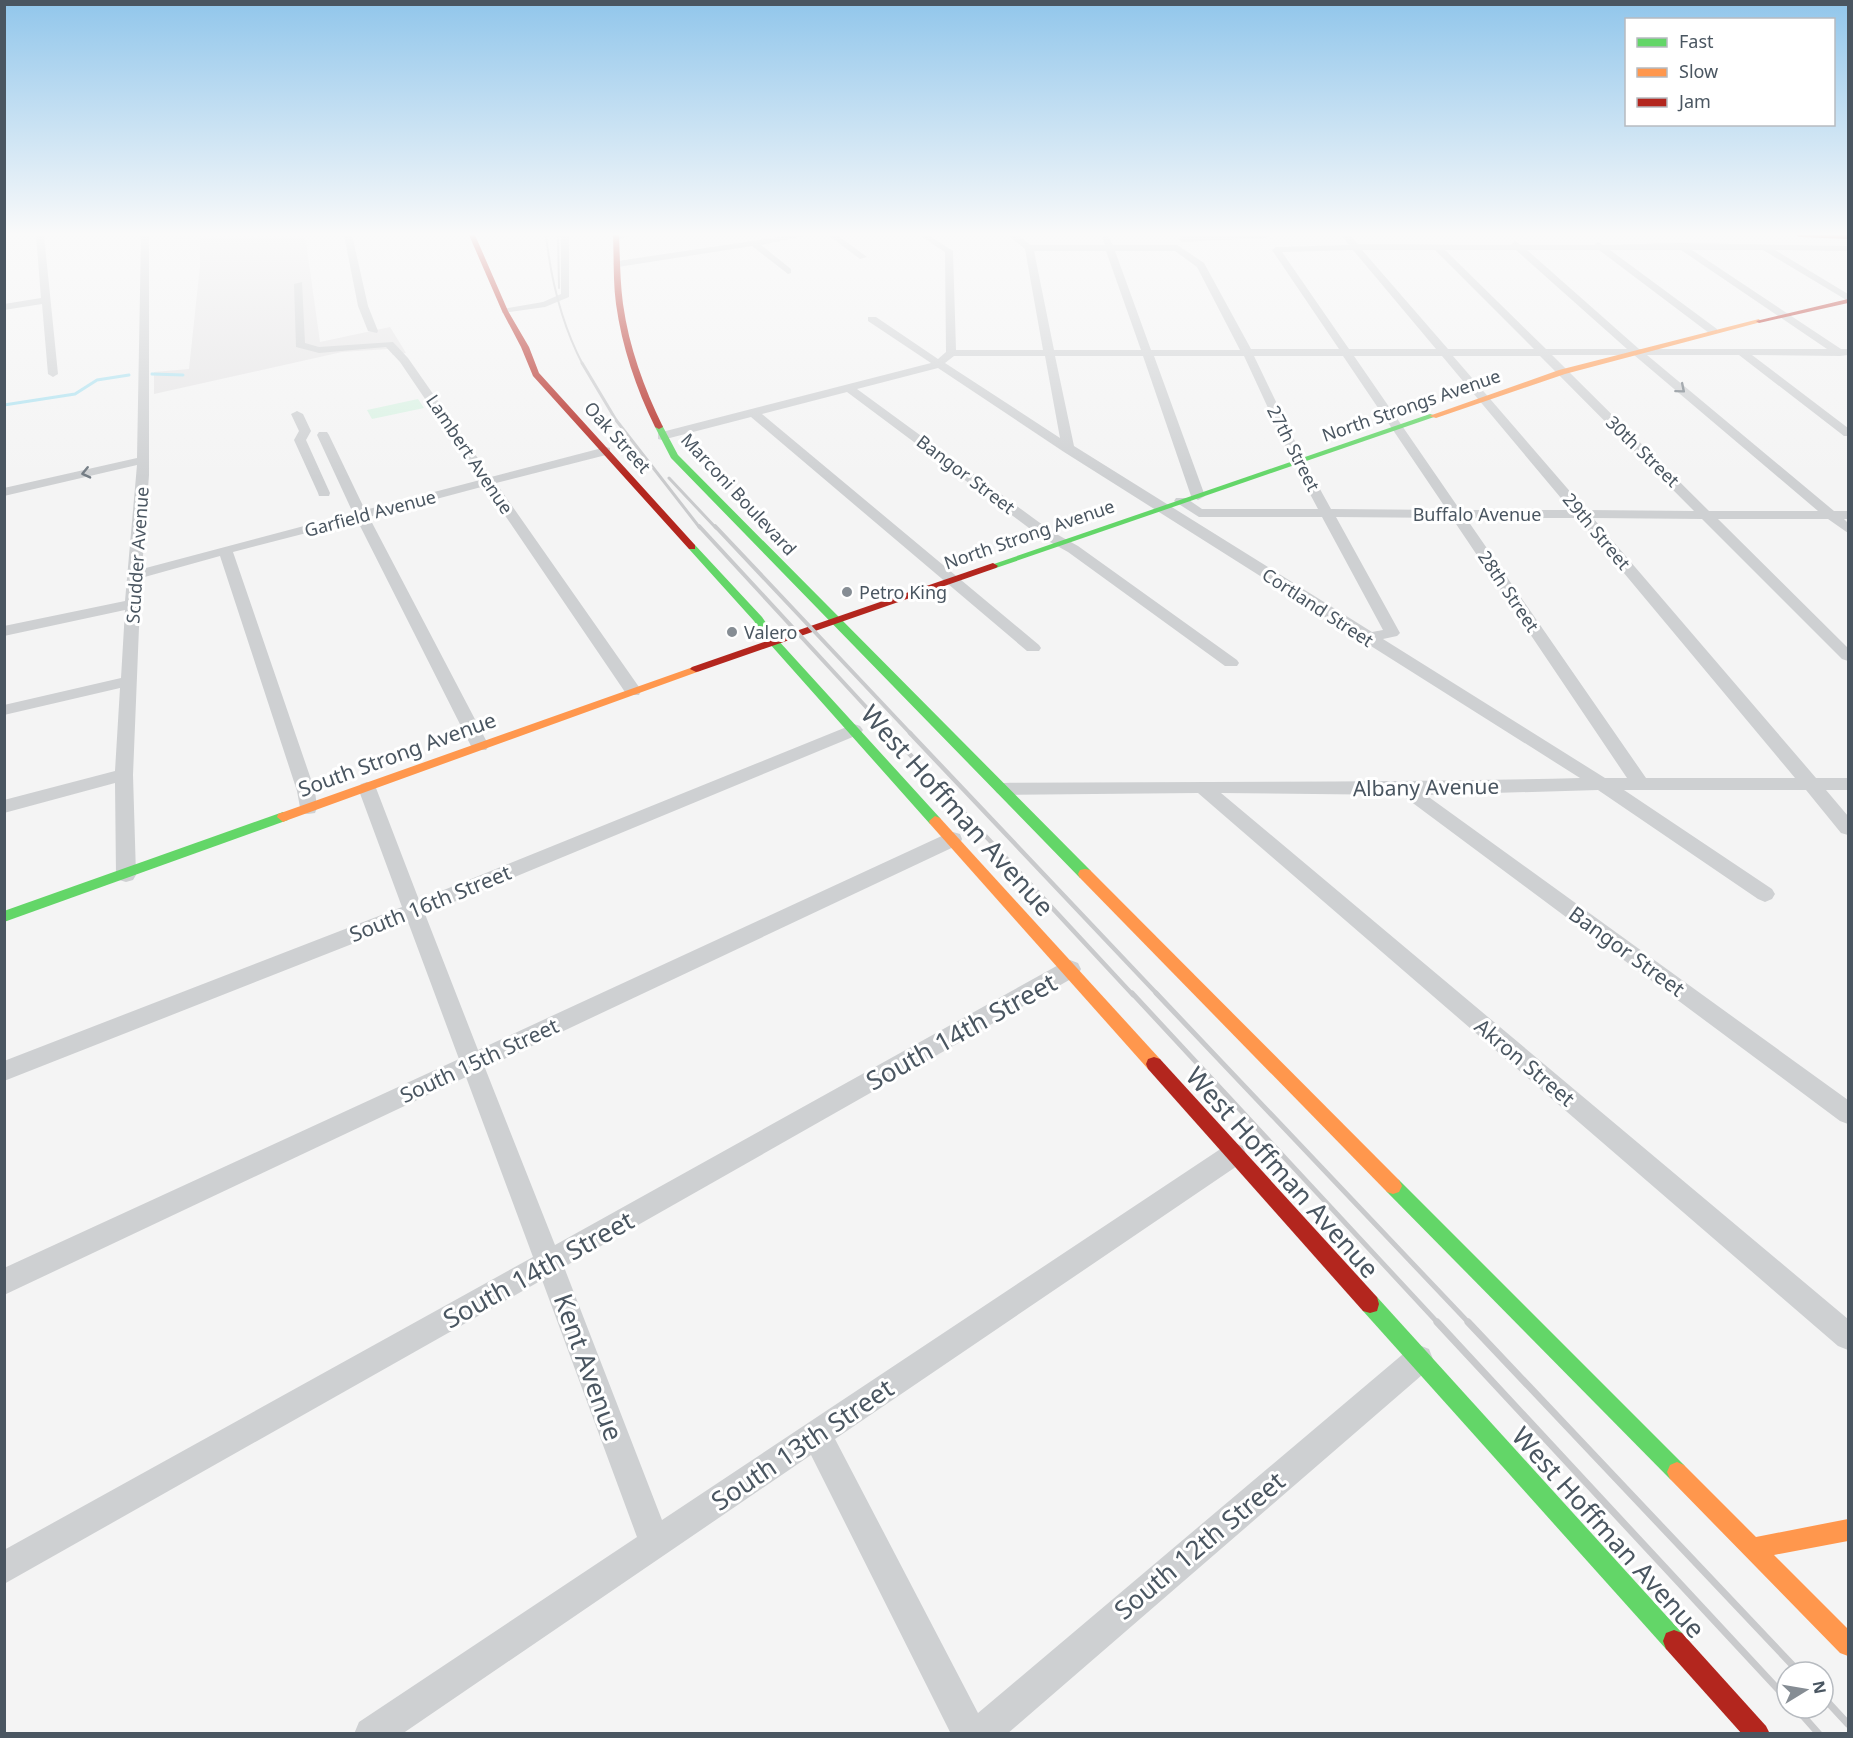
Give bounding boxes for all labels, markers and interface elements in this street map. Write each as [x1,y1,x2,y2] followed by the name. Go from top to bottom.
[1625,18,1835,126] legend
[1679,29,1714,53] text: Fast
[1679,59,1718,83] text: Slow
[1677,89,1711,113] text: Jam
[1319,363,1503,447] street label: North Strongs Avenue
[1674,382,1685,393] one-way arrow
[421,390,519,518] street label: Lambert Avenue
[579,396,657,478] street label: Oak Street
[1262,401,1326,495] street label: 27th Street
[1601,410,1685,492] street label: 30th Street
[676,428,802,560] street label: Marconi Boulevard
[912,429,1020,519] street label: Bangor Street
[81,466,91,479] one-way arrow
[302,484,438,542] street label: Garfield Avenue
[120,486,154,624] street label: Scudder Avenue
[1558,488,1636,575] street label: 29th Street
[941,494,1117,574] street label: North Strong Avenue
[1413,502,1541,526] street label: Buffalo Avenue
[1473,546,1545,637] street label: 28th Street
[1258,562,1379,652] street label: Cortland Street
[859,580,947,604] place label: Petro King
[840,585,854,599] marker: Petro King
[744,620,797,644] place label: Valero
[725,625,739,639] marker: Valero
[853,697,1063,923] street label: West Hoffman Avenue
[294,705,500,803] street label: South Strong Avenue
[1353,772,1499,802] street label: Albany Avenue
[345,858,515,948] street label: South 16th Street
[1563,899,1691,1003] street label: Bangor Street
[859,964,1063,1098] street label: South 14th Street
[395,1011,563,1109] street label: South 15th Street
[1469,1012,1581,1112] street label: Akron Street
[1178,1059,1388,1285] street label: West Hoffman Avenue
[436,1202,640,1336] street label: South 14th Street
[546,1288,632,1446] street label: Kent Avenue
[704,1370,900,1518] street label: South 13th Street
[1504,1419,1714,1645] street label: West Hoffman Avenue
[1106,1463,1292,1627] street label: South 12th Street
[1775,1660,1835,1720] north arrow
[1808,1679,1832,1696] text: N

